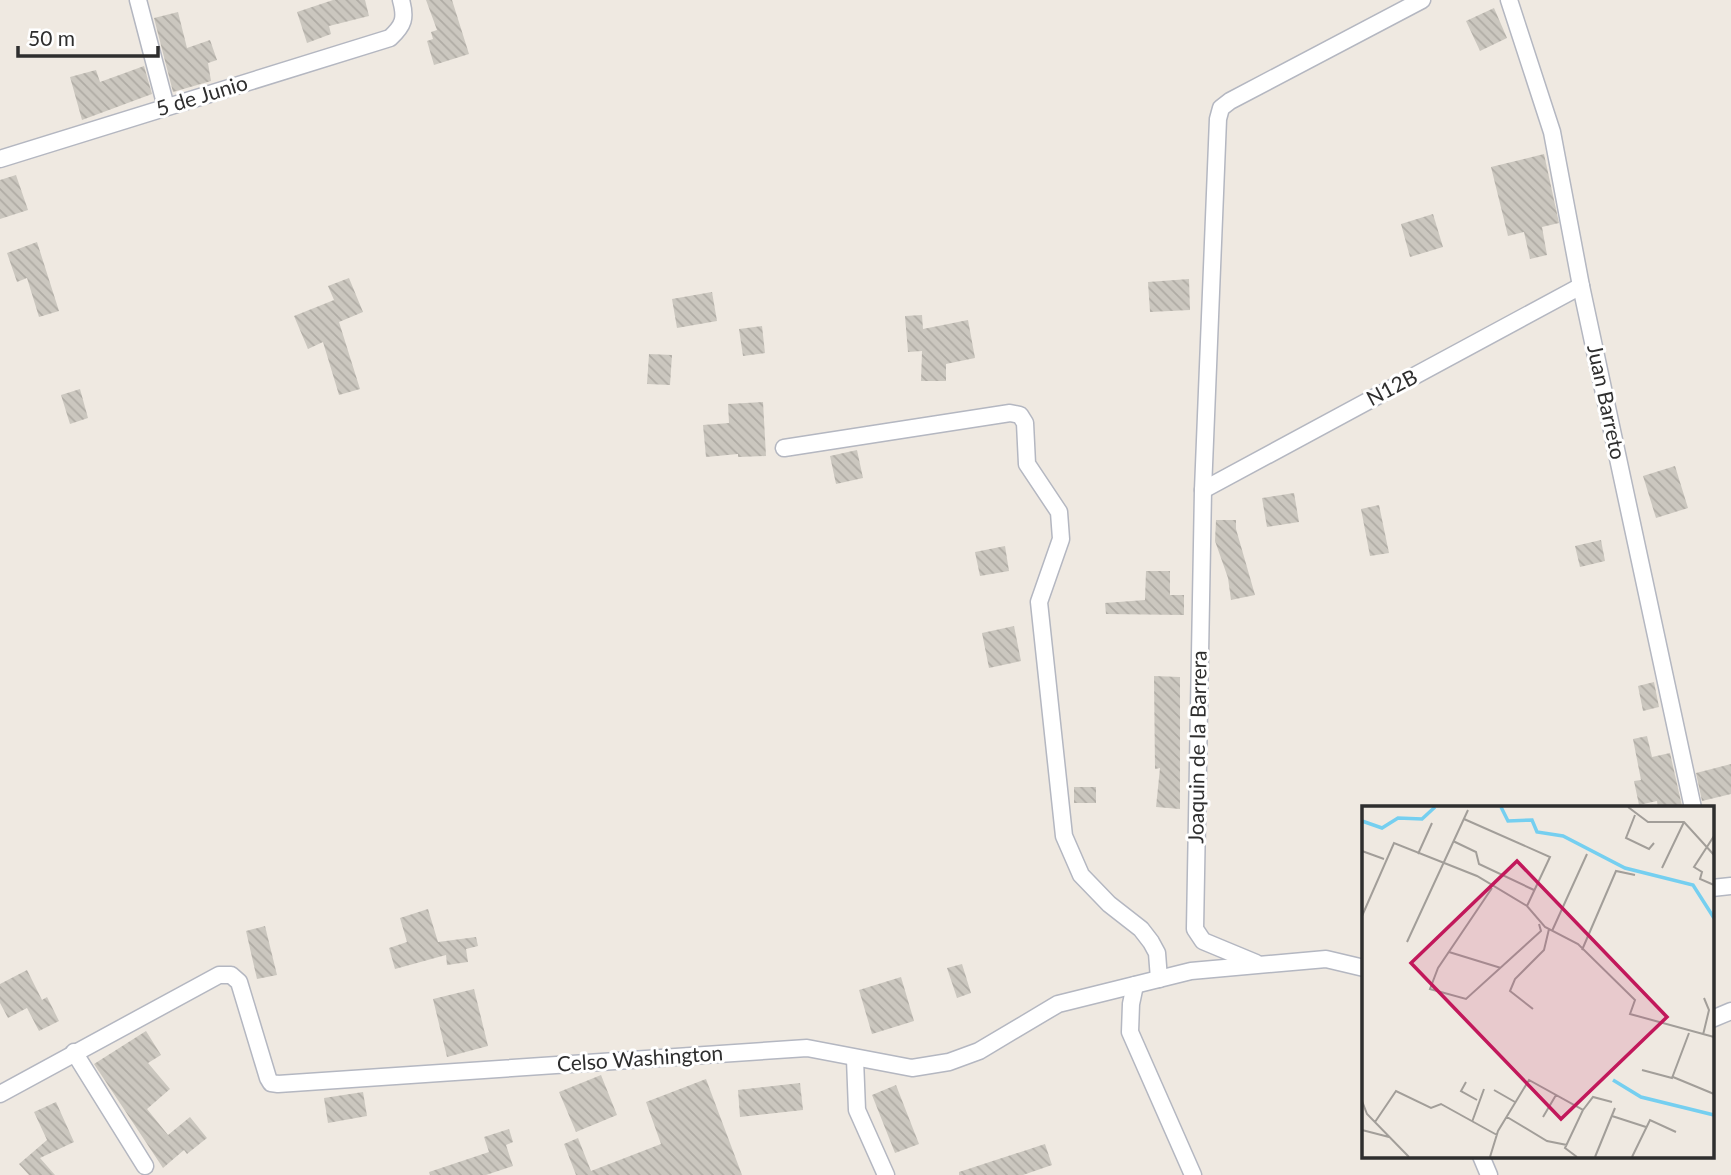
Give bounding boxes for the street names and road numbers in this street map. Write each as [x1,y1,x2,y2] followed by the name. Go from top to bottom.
[153,69,250,120] street label: 5 de Junio
[1583,342,1632,462] street label: Juan Barreto
[1362,363,1421,410] street label: N12B
[1182,650,1211,844] street label: Joaquin de la Barrera
[556,1039,724,1076] street label: Celso Washington

